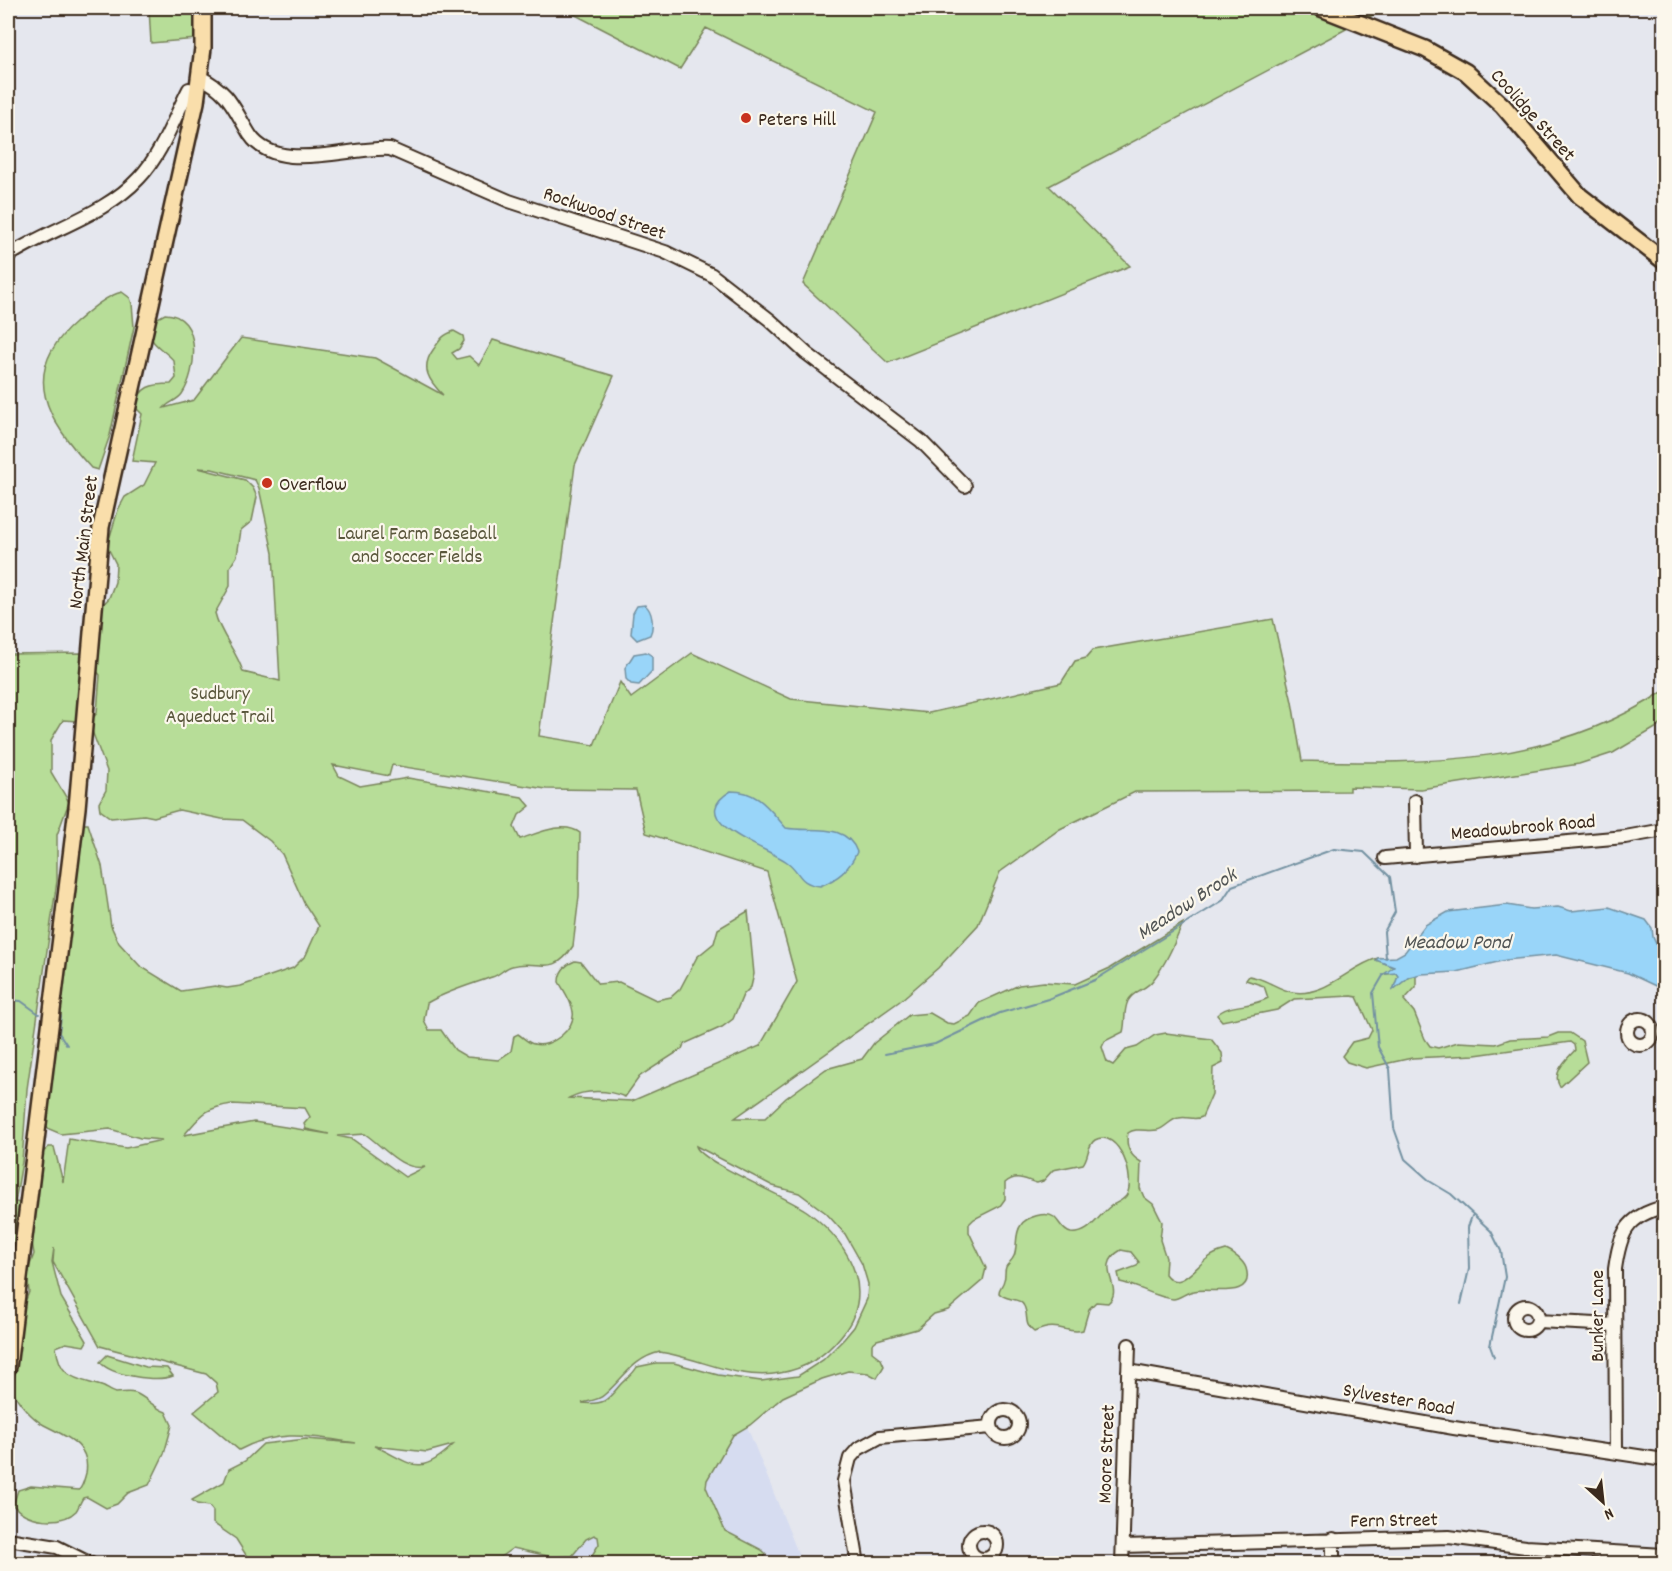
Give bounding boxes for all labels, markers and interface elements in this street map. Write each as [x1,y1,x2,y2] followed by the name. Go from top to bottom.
[1482,63,1581,169] street label: Coolidge Street
[758,107,836,135] place label: Peters Hill
[739,111,753,125] marker: Peters Hill
[539,181,669,249] street label: Rockwood Street
[279,472,347,500] place label: Overflow
[63,474,107,611] street label: North Main Street
[260,476,274,490] marker: Overflow
[337,521,497,572] park label: Laurel Farm Baseball and Soccer Fields
[166,681,274,732] park label: Sudbury Aqueduct Trail
[1450,809,1597,849] street label: Meadowbrook Road
[1132,861,1246,949] water label: Meadow Brook
[1403,929,1514,959] water label: Meadow Pond
[1585,1270,1613,1362] street label: Bunker Lane
[1340,1377,1456,1425] street label: Sylvester Road
[1092,1404,1124,1504] street label: Moore Street
[1573,1472,1633,1532] north arrow
[1600,1501,1617,1525] text: N
[1350,1507,1438,1537] street label: Fern Street

